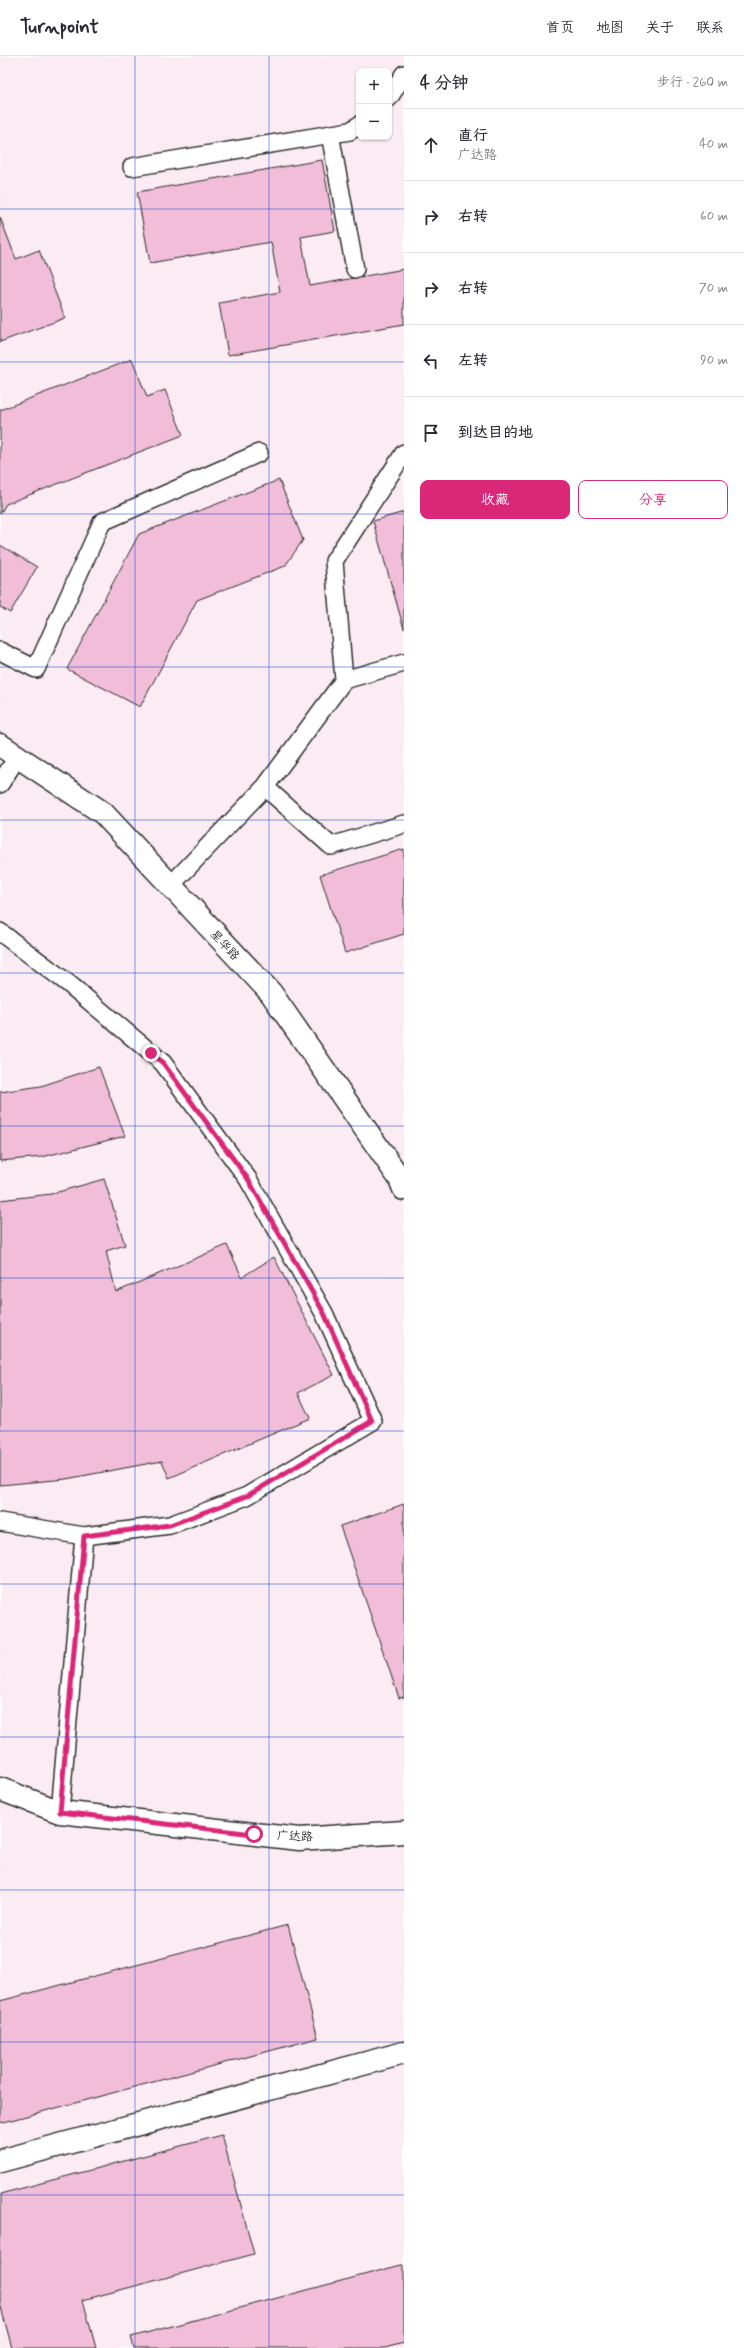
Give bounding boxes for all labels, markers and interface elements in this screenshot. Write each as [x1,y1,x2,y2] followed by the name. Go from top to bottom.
[20,15,99,40] text: Turnpoint
[546,19,574,37] text: 首页
[596,19,624,37] text: 地图
[646,19,674,37] text: 关于
[696,19,724,37] text: 联系
[356,68,392,140] map controls
[356,68,392,104] button: +
[420,72,468,94] text: 4 分钟
[657,74,728,91] text: 步行 · 260 m
[356,104,392,140] button: −
[458,126,488,146] text: 直行
[420,134,442,156] icon: ahead
[699,136,728,153] text: 40 m
[458,147,497,164] text: 广达路
[420,206,442,228] icon: right
[458,207,488,227] text: 右转
[700,208,728,225] text: 60 m
[420,278,442,300] icon: right
[458,279,488,299] text: 右转
[699,280,728,297] text: 70 m
[420,350,442,372] icon: left
[458,351,488,371] text: 左转
[700,352,728,369] text: 90 m
[420,422,442,444] icon: arrive
[458,423,533,443] text: 到达目的地
[420,480,570,519] button: 收藏
[578,480,728,519] button: 分享
[206,927,242,964] street label: 星华路
[142,1044,160,1062] route end
[245,1825,263,1843] route start
[277,1828,313,1846] street label: 广达路

